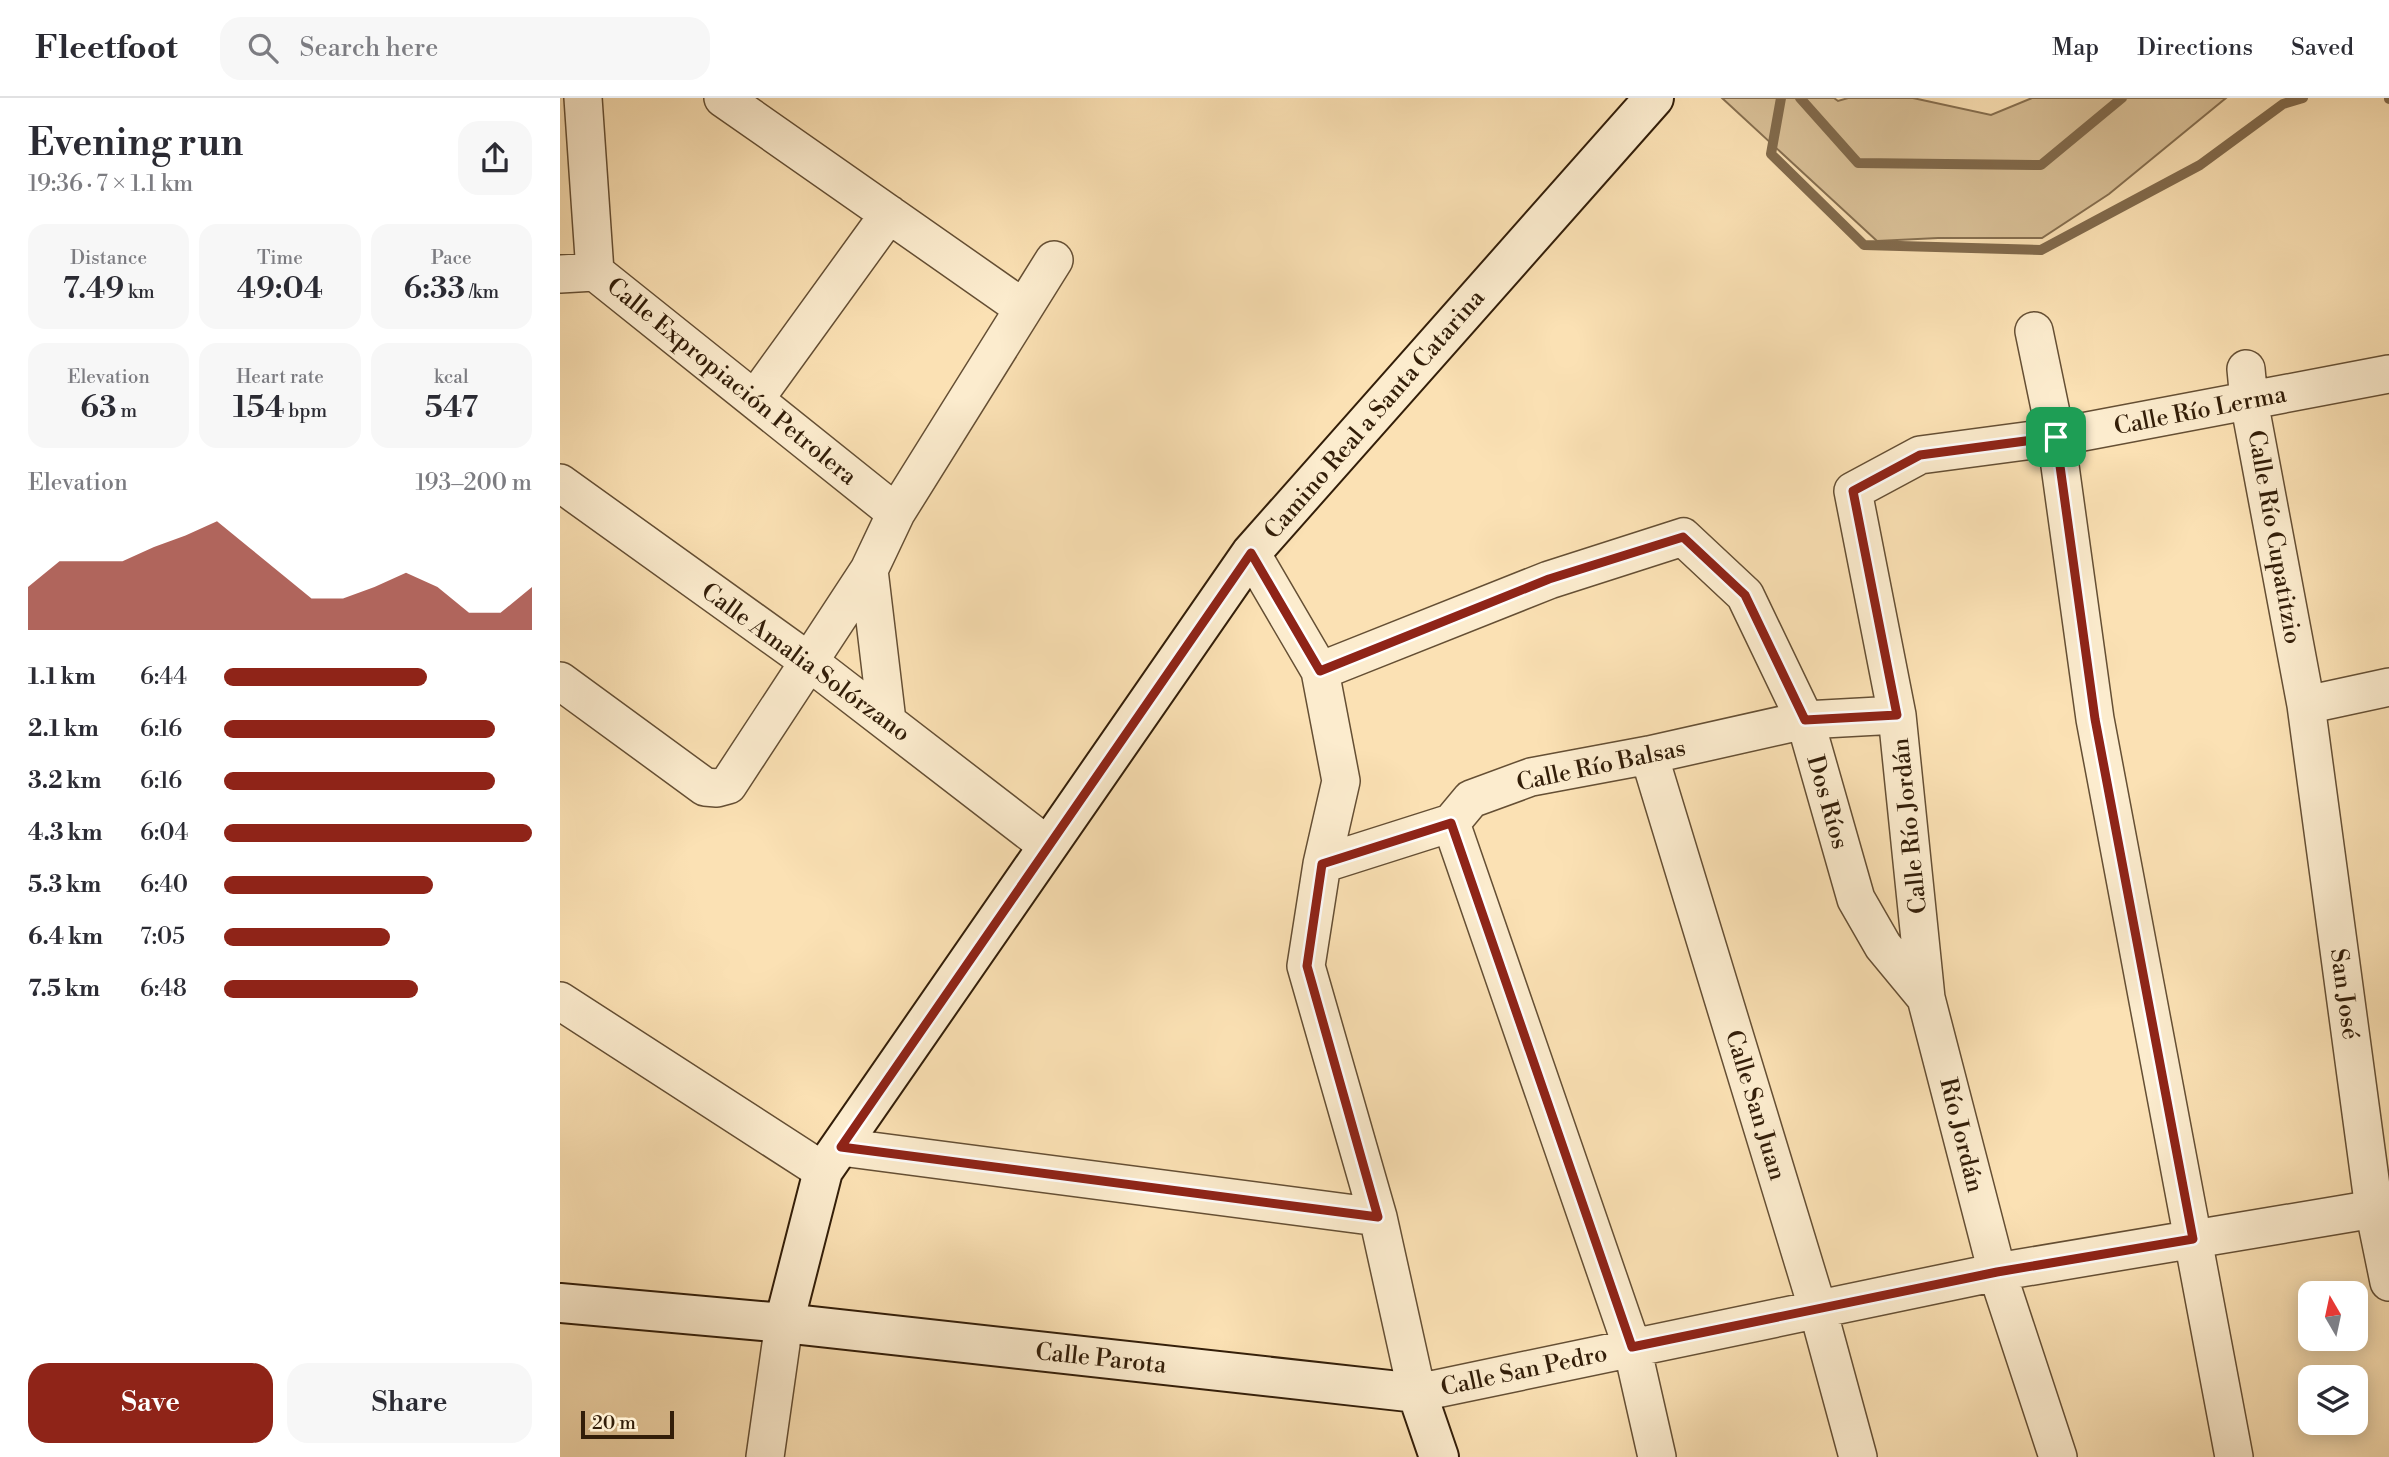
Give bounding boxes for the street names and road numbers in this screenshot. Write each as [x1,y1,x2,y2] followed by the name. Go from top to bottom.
[600,271,863,493] street label: Calle Expropiación Petrolera
[1258,283,1492,546] street label: Camino Real a Santa Catarina
[2111,379,2290,442] street label: Calle Río Lerma
[2240,428,2308,646] street label: Calle Río Cupatitzio
[695,577,916,749] street label: Calle Amalia Solórzano
[1514,733,1689,799] street label: Calle Río Balsas
[1886,736,1934,915] street label: Calle Río Jordán
[1799,752,1855,853] street label: Dos Ríos
[2323,947,2365,1042] street label: San José
[1718,1027,1792,1184] street label: Calle San Juan
[1932,1075,1990,1196] street label: Río Jordán
[1034,1337,1169,1381] street label: Calle Parota
[1438,1339,1610,1403] street label: Calle San Pedro

